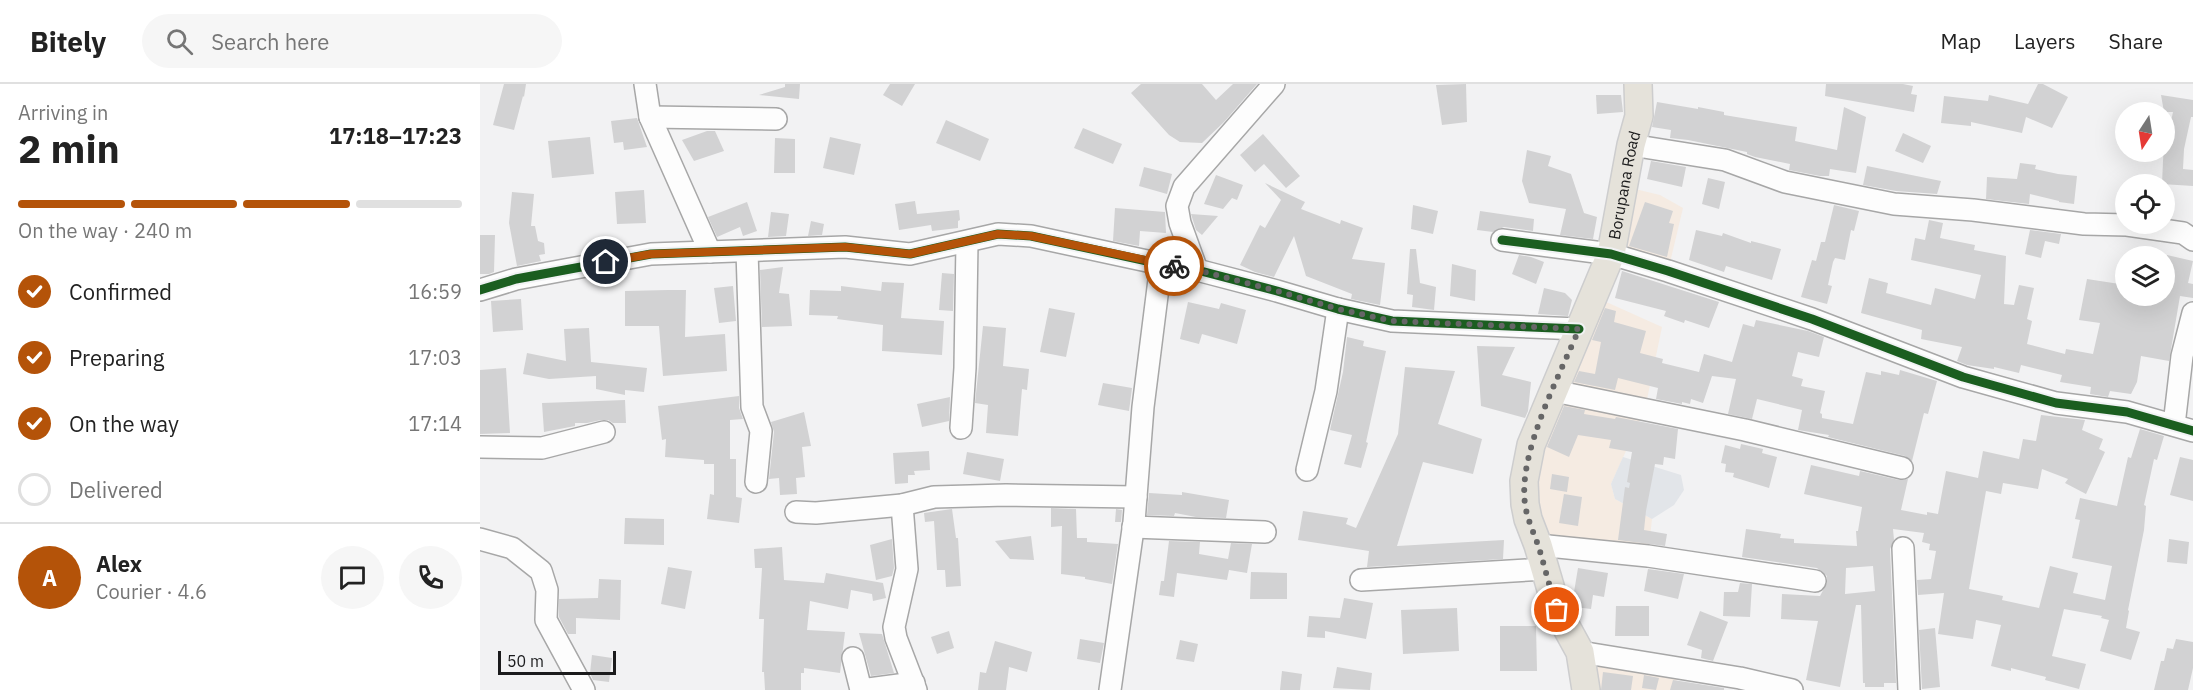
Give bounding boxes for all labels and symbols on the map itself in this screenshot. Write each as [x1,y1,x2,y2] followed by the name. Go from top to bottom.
[2115,102,2175,162] north arrow
[1604,128,1644,241] street label: Borupana Road
[580,236,631,287] pin
[1144,236,1204,296] courier
[1531,584,1582,635] pin
[498,648,616,676] scale bar

